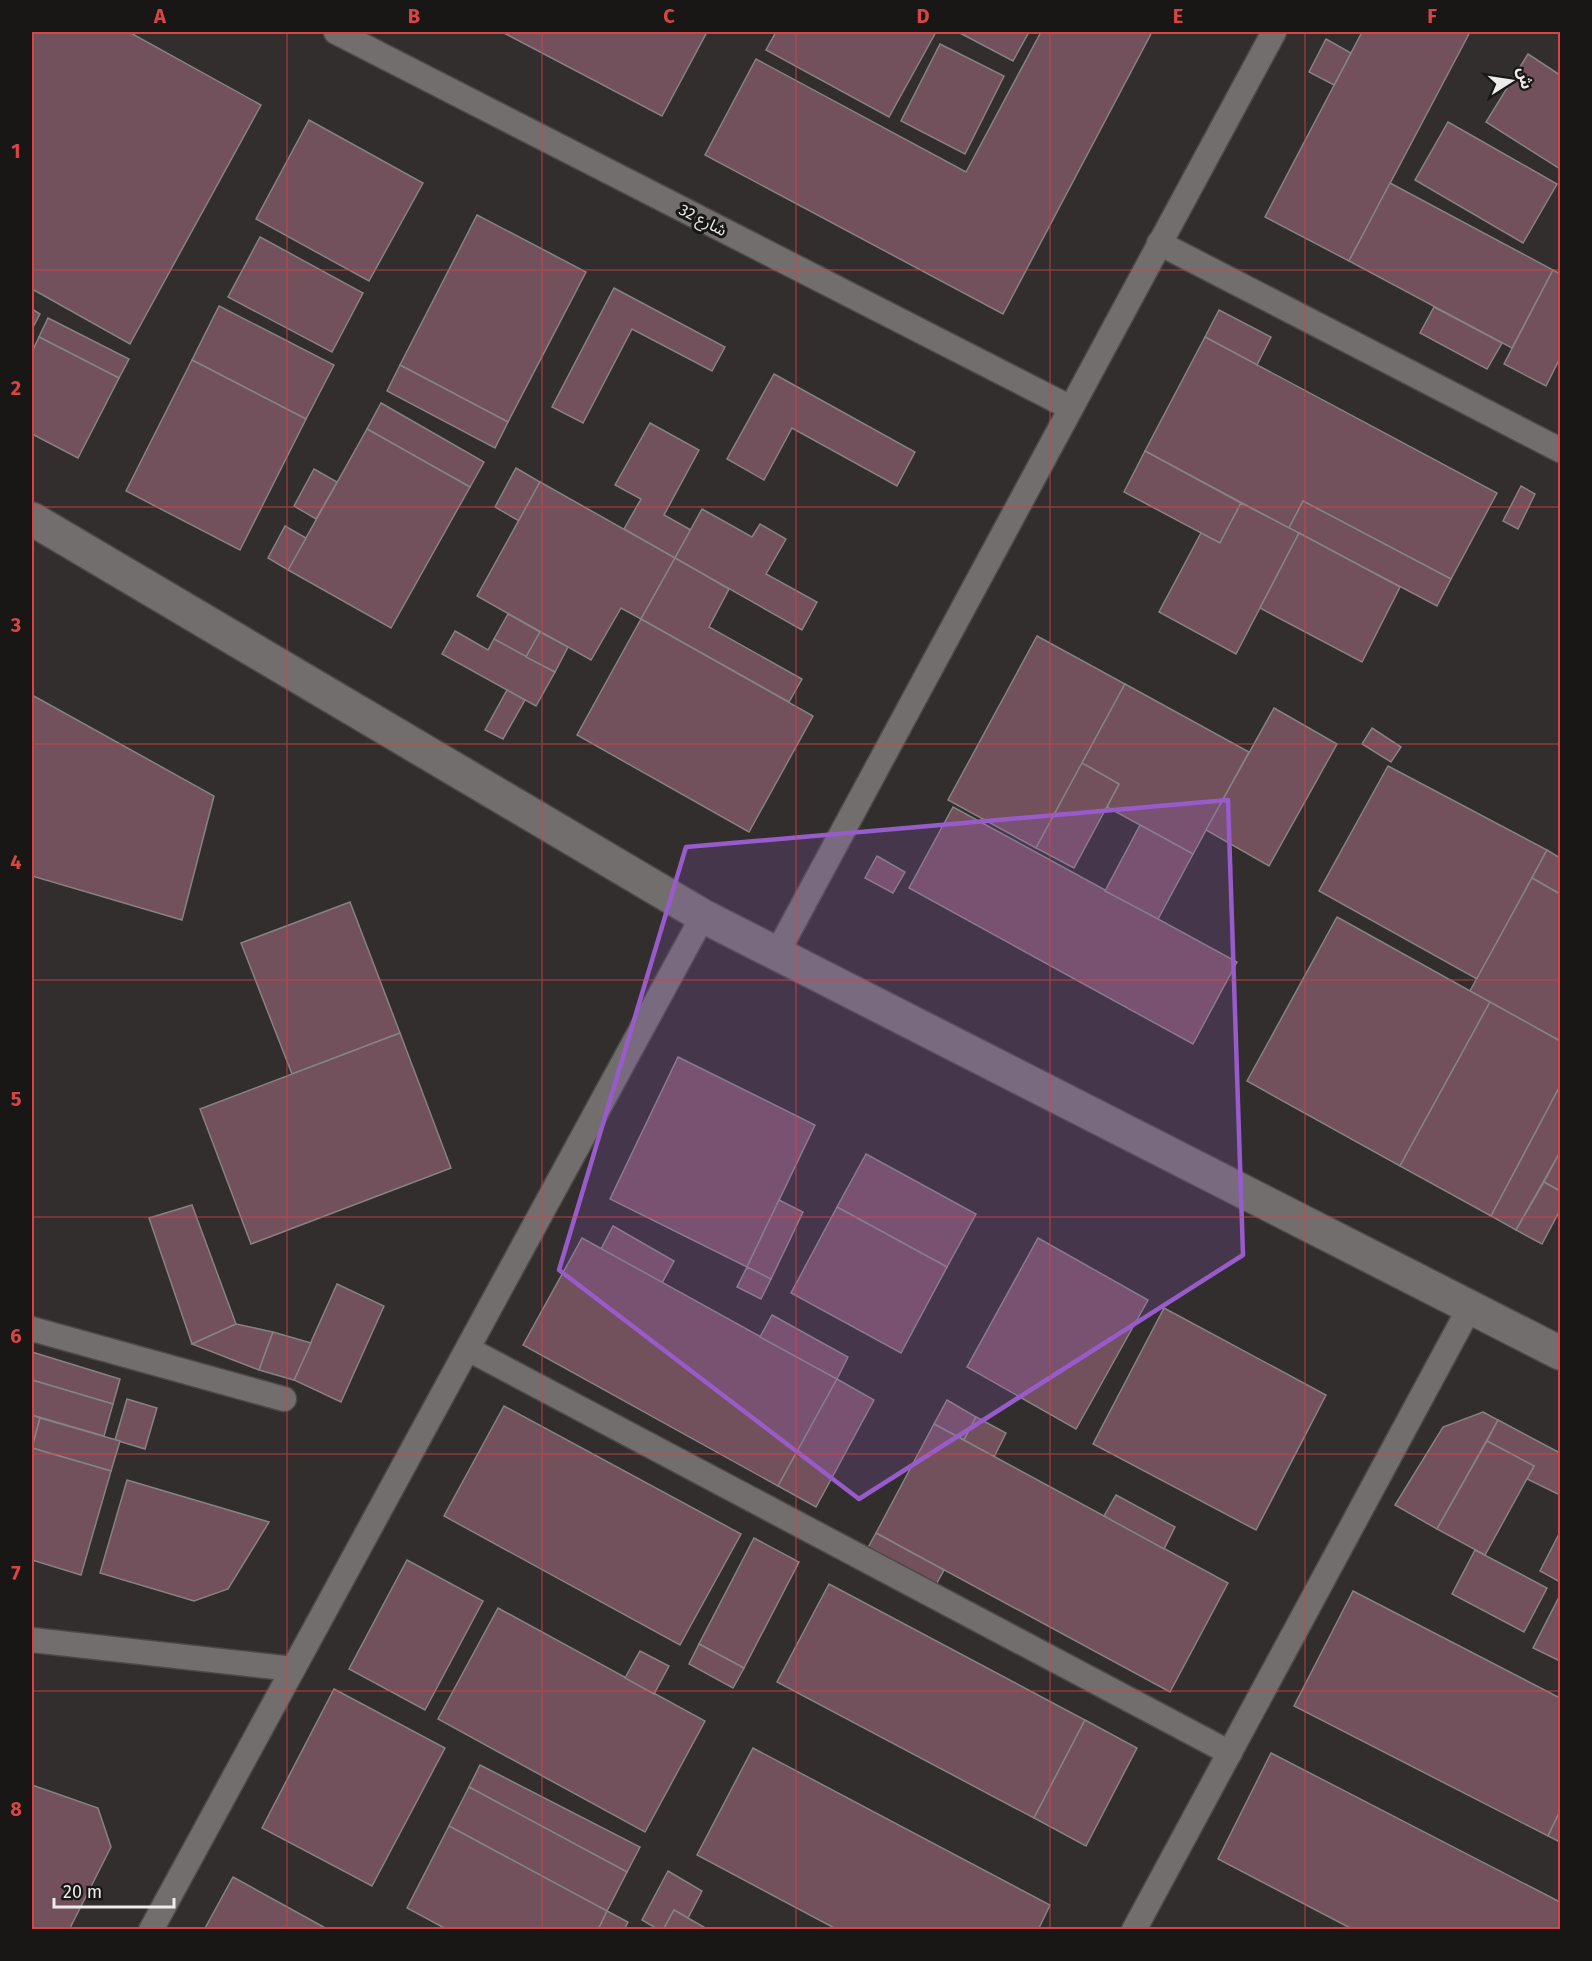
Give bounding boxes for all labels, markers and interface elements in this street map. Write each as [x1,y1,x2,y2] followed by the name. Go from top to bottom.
[153,4,167,28] text: A
[408,4,420,28] text: B
[663,4,675,28] text: C
[916,4,930,28] text: D
[1173,4,1183,28] text: E
[1427,4,1437,28] text: F
[1481,51,1541,111] north arrow
[1514,65,1537,91] text: ش
[11,139,21,163] text: 1
[675,200,730,243] street label: شارع 32
[11,376,21,400] text: 2
[10,613,21,637] text: 3
[10,850,22,874] text: 4
[11,1087,22,1111] text: 5
[10,1324,22,1348] text: 6
[11,1561,21,1585] text: 7
[10,1797,22,1821] text: 8
[54,1871,174,1909] scale bar
[63,1881,102,1903] text: 20 m

